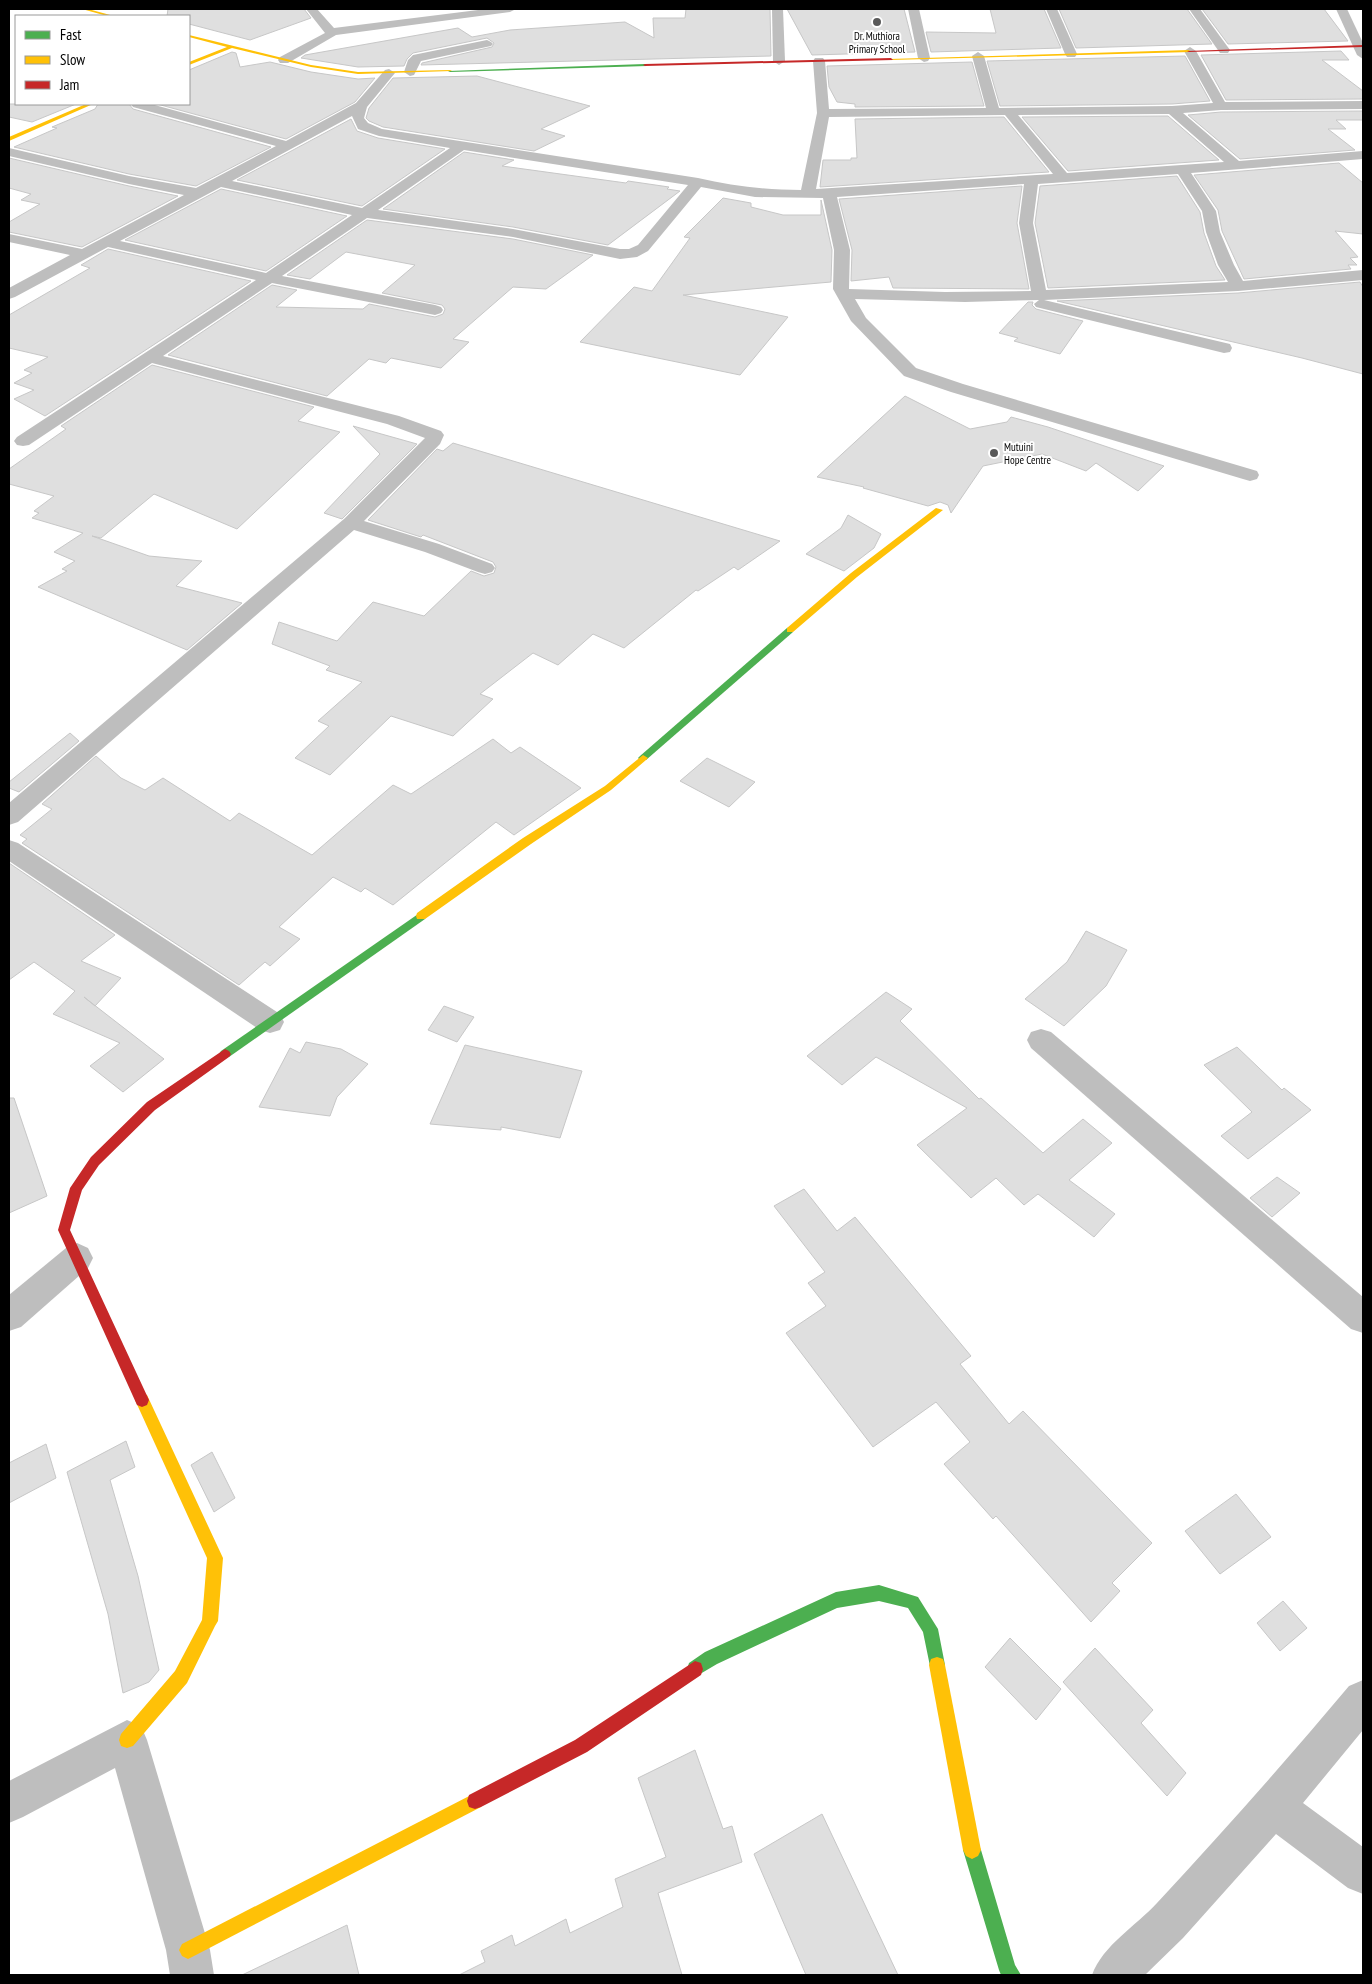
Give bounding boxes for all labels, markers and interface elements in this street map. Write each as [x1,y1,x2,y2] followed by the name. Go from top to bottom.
[15,15,190,105] legend
[871,16,883,28] marker: Dr. Muthiora Primary School
[60,25,81,44] text: Fast
[849,29,906,56] place label: Dr. Muthiora Primary School
[60,50,85,69] text: Slow
[59,75,79,94] text: Jam
[1004,440,1051,467] place label: Mutuini Hope Centre
[988,447,1000,459] marker: Mutuini Hope Centre

